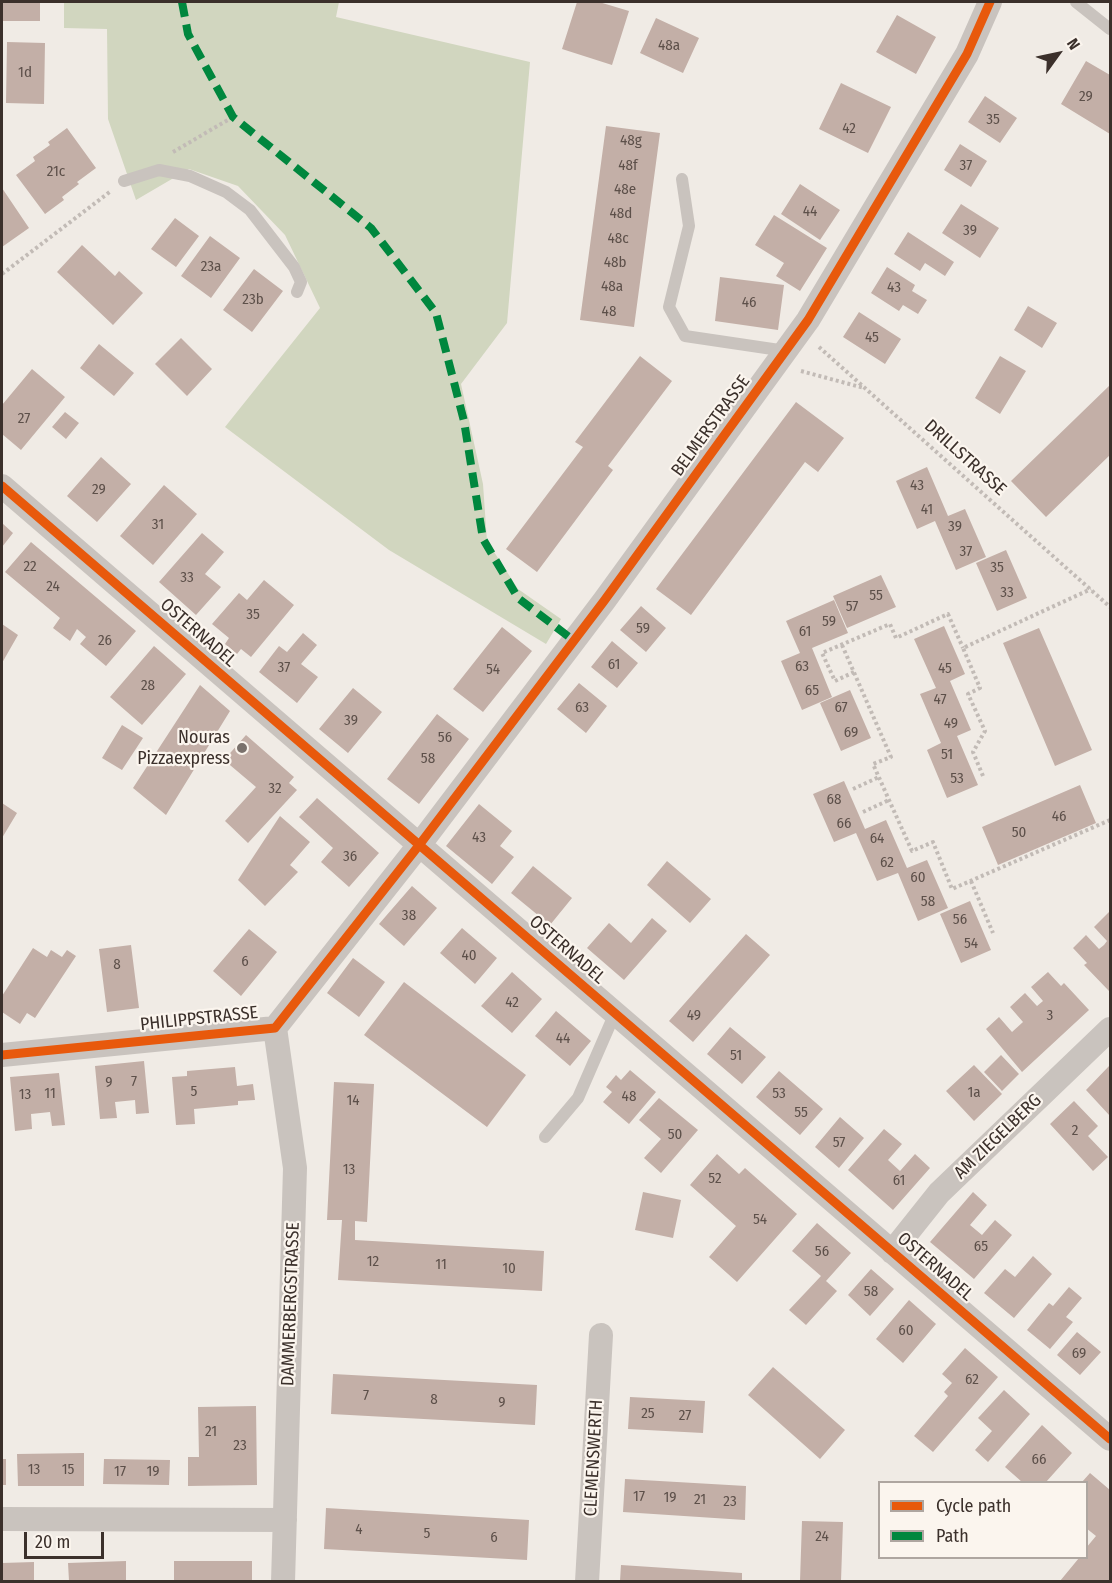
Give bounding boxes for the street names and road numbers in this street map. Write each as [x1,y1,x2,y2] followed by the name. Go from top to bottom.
[667,371,755,481] street label: BELMERSTRASSE
[920,416,1010,500] street label: DRILLSTRASSE
[156,594,240,672] street label: OSTERNADEL
[525,911,609,989] street label: OSTERNADEL
[139,1002,259,1036] street label: PHILIPPSTRASSE
[950,1090,1046,1184] street label: AM ZIEGELBERG
[277,1222,305,1386] street label: DAMMERBERGSTRASSE
[893,1228,977,1306] street label: OSTERNADEL
[580,1399,608,1517] street label: CLEMENSWERTH

